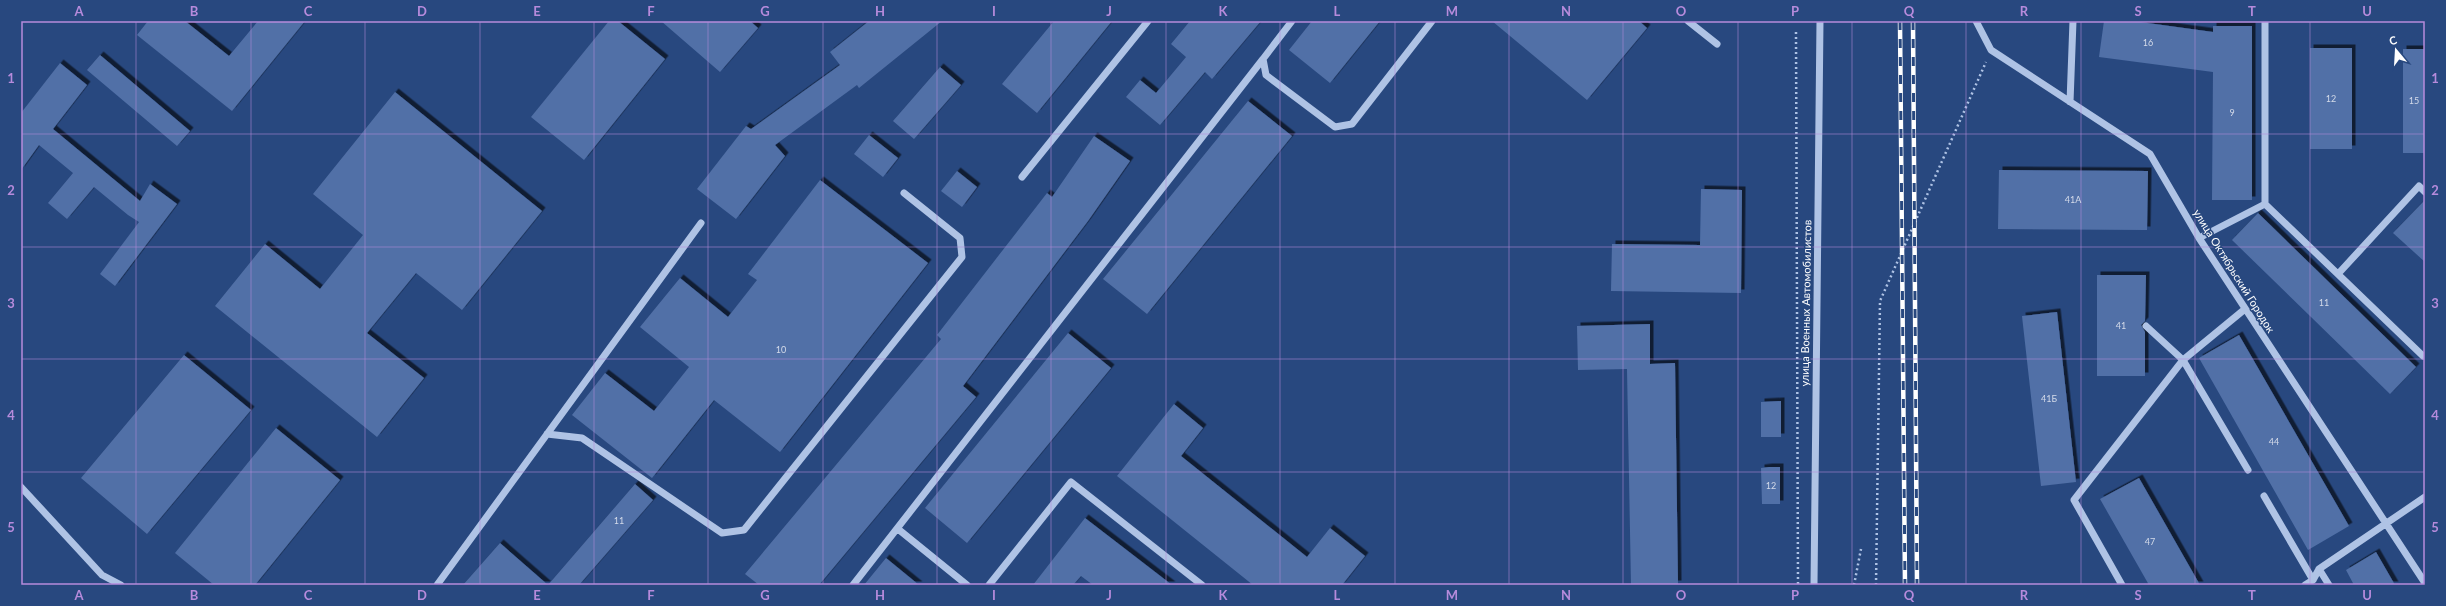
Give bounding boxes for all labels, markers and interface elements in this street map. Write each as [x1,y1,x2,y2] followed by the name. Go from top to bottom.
[73,3,84,19] text: A
[190,3,199,19] text: B
[304,3,313,19] text: C
[417,3,427,19] text: D
[533,3,541,19] text: E
[647,3,655,19] text: F
[760,3,770,19] text: G
[875,3,885,19] text: H
[992,3,996,19] text: I
[1106,3,1112,19] text: J
[1219,3,1229,19] text: K
[1334,3,1341,19] text: L
[1446,3,1458,19] text: M
[1561,3,1571,19] text: N
[1676,3,1687,19] text: O
[1791,3,1799,19] text: P
[1904,3,1915,19] text: Q
[2020,3,2029,19] text: R
[2134,3,2142,19] text: S
[2248,3,2256,19] text: T
[2362,3,2372,19] text: U
[2376,30,2416,70] north arrow
[2387,32,2399,47] text: С
[2143,37,2153,48] house number: 16
[7,70,15,86] text: 1
[2431,70,2439,86] text: 1
[2326,93,2336,104] house number: 12
[2409,95,2419,106] house number: 15
[2229,107,2235,118] house number: 9
[7,182,15,198] text: 2
[2431,182,2439,198] text: 2
[2065,194,2082,205] house number: 41А
[2191,207,2278,335] street label: улица Октябрьский Городок
[1798,220,1813,386] street label: улица Военных Автомобилистов
[7,295,15,311] text: 3
[2431,295,2439,311] text: 3
[2319,297,2329,308] house number: 11
[2116,320,2126,331] house number: 41
[776,344,786,355] house number: 10
[2041,393,2057,404] house number: 41Б
[7,407,15,423] text: 4
[2431,407,2439,423] text: 4
[2269,436,2279,447] house number: 44
[1766,480,1776,491] house number: 12
[614,515,624,526] house number: 11
[7,519,15,535] text: 5
[2431,519,2439,535] text: 5
[2145,536,2155,547] house number: 47
[73,587,84,603] text: A
[190,587,199,603] text: B
[304,587,313,603] text: C
[417,587,427,603] text: D
[533,587,541,603] text: E
[647,587,655,603] text: F
[760,587,770,603] text: G
[875,587,885,603] text: H
[992,587,996,603] text: I
[1106,587,1112,603] text: J
[1219,587,1229,603] text: K
[1334,587,1341,603] text: L
[1446,587,1458,603] text: M
[1561,587,1571,603] text: N
[1676,587,1687,603] text: O
[1791,587,1799,603] text: P
[1904,587,1915,603] text: Q
[2020,587,2029,603] text: R
[2134,587,2142,603] text: S
[2248,587,2256,603] text: T
[2362,587,2372,603] text: U

